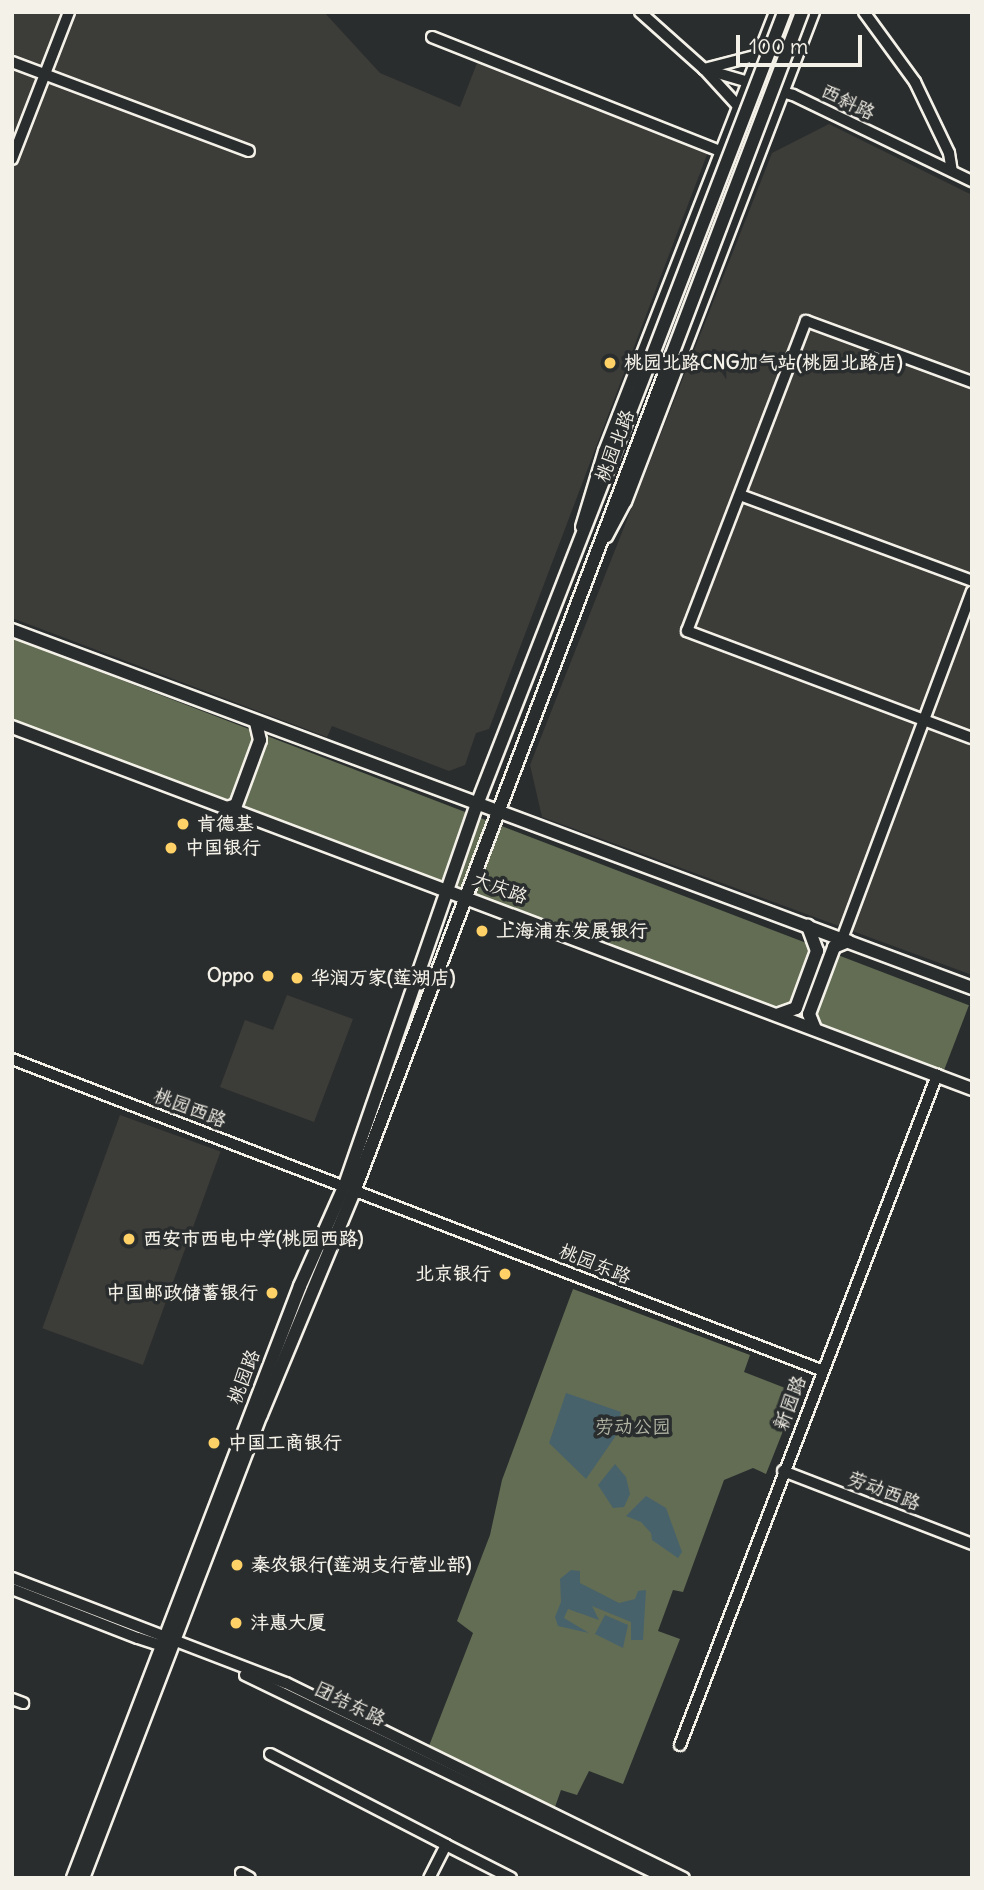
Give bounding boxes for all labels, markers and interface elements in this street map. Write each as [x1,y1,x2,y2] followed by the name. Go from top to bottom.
[739,21,865,65] scale bar
[749,33,808,60] text: 100 m
[817,79,879,125] street label: 西斜路
[624,352,903,374] place label: 桃园北路CNG加气站(桃园北路店)
[602,355,618,371] marker: 桃园北路CNG加气站(桃园北路店)
[591,406,639,486] street label: 桃园北路
[197,813,254,835] place label: 肯德基
[175,816,191,832] marker: 肯德基
[185,837,261,859] place label: 中国银行
[163,840,179,856] marker: 中国银行
[469,867,531,909] street label: 大庆路
[496,920,648,942] place label: 上海浦东发展银行
[474,923,490,939] marker: 上海浦东发展银行
[207,965,254,987] place label: Oppo
[311,967,455,989] place label: 华润万家(莲湖店)
[260,968,276,984] marker: Oppo
[289,970,305,986] marker: 华润万家(莲湖店)
[150,1084,230,1132] street label: 桃园西路
[143,1228,363,1250] place label: 西安市西电中学(桃园西路)
[121,1231,137,1247] marker: 西安市西电中学(桃园西路)
[555,1239,635,1289] street label: 桃园东路
[415,1263,491,1285] place label: 北京银行
[497,1266,513,1282] marker: 北京银行
[106,1282,258,1304] place label: 中国邮政储蓄银行
[264,1285,280,1301] marker: 中国邮政储蓄银行
[223,1346,265,1408] street label: 桃园路
[769,1372,811,1434] street label: 新园路
[595,1416,671,1438] park label: 劳动公园
[228,1432,342,1454] place label: 中国工商银行
[206,1435,222,1451] marker: 中国工商银行
[844,1467,924,1515] street label: 劳动西路
[251,1554,471,1576] place label: 秦农银行(莲湖支行营业部)
[229,1557,245,1573] marker: 秦农银行(莲湖支行营业部)
[250,1612,326,1634] place label: 沣惠大厦
[228,1615,244,1631] marker: 沣惠大厦
[311,1677,389,1731] street label: 团结东路

